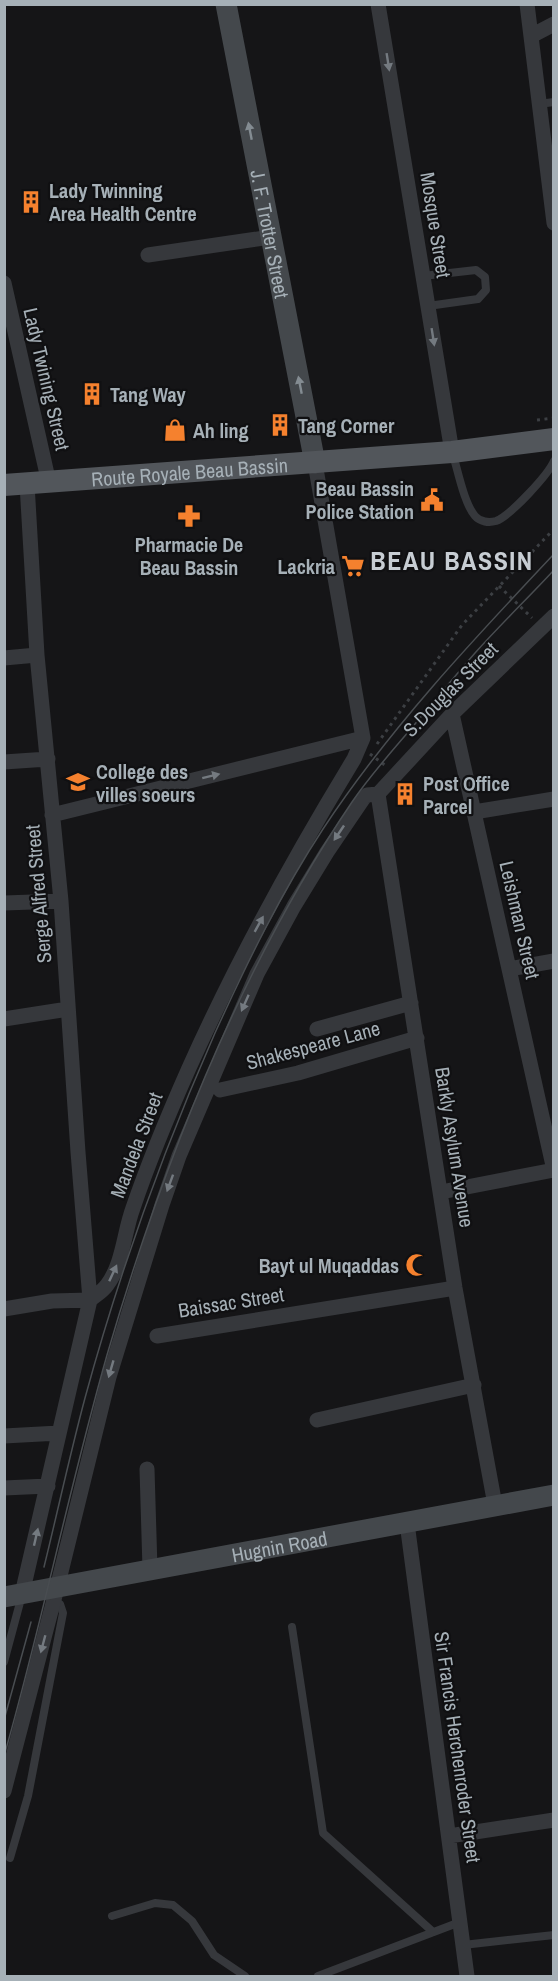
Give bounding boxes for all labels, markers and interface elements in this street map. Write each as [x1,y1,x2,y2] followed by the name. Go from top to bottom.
[383,53,392,72] one-way arrow
[245,122,254,141] one-way arrow
[245,167,296,301] street label: J. F. Trotter Street
[414,170,458,280] street label: Mosque Street
[49,177,197,227] place label: Lady Twinning Area Health Centre
[18,189,44,215] building icon: Lady Twinning Area Health Centre
[17,305,77,453] street label: Lady Twining Street
[429,328,438,347] one-way arrow
[295,375,304,394] one-way arrow
[79,381,105,407] building icon: Tang Way
[110,381,187,408] place label: Tang Way
[267,412,293,438] building icon: Tang Corner
[298,412,395,439] place label: Tang Corner
[162,417,188,443] shop icon: Ah ling
[193,417,249,444] place label: Ah ling
[90,451,289,492] street label: Route Royale Beau Bassin
[306,475,414,525] place label: Beau Bassin Police Station
[419,487,445,513] public building icon: Beau Bassin Police Station
[176,503,202,529] pharmacy icon: Pharmacie De Beau Bassin
[135,531,243,581] place label: Pharmacie De Beau Bassin
[370,543,534,578] district label: BEAU BASSIN
[278,553,335,580] place label: Lackria
[340,553,366,579] supermarket icon: Lackria
[397,635,504,742] street label: S.Douglas Street
[96,758,195,808] place label: College des villes soeurs
[65,769,91,795] school or university icon: College des villes soeurs
[202,770,220,780] one-way arrow
[423,770,510,820] place label: Post Office Parcel
[392,781,418,807] building icon: Post Office Parcel
[18,823,57,964] street label: Serge Alfred Street
[334,825,345,841] one-way arrow
[493,858,547,982] street label: Leishman Street
[254,916,264,933] one-way arrow
[240,995,249,1012] one-way arrow
[243,1014,383,1076] street label: Shakespeare Lane
[429,1065,481,1229] street label: Barkly Asylum Avenue
[103,1088,169,1202] street label: Mandela Street
[164,1174,174,1192] one-way arrow
[259,1252,399,1279] place label: Bayt ul Muqaddas
[404,1252,430,1278] mosque icon: Bayt ul Muqaddas
[108,1264,118,1282] one-way arrow
[176,1280,286,1324] street label: Baissac Street
[106,1360,115,1378] one-way arrow
[229,1524,329,1568] street label: Hugnin Road
[31,1528,41,1546] one-way arrow
[428,1630,488,1865] street label: Sir Francis Herchenroder Street
[37,1635,47,1653] one-way arrow

